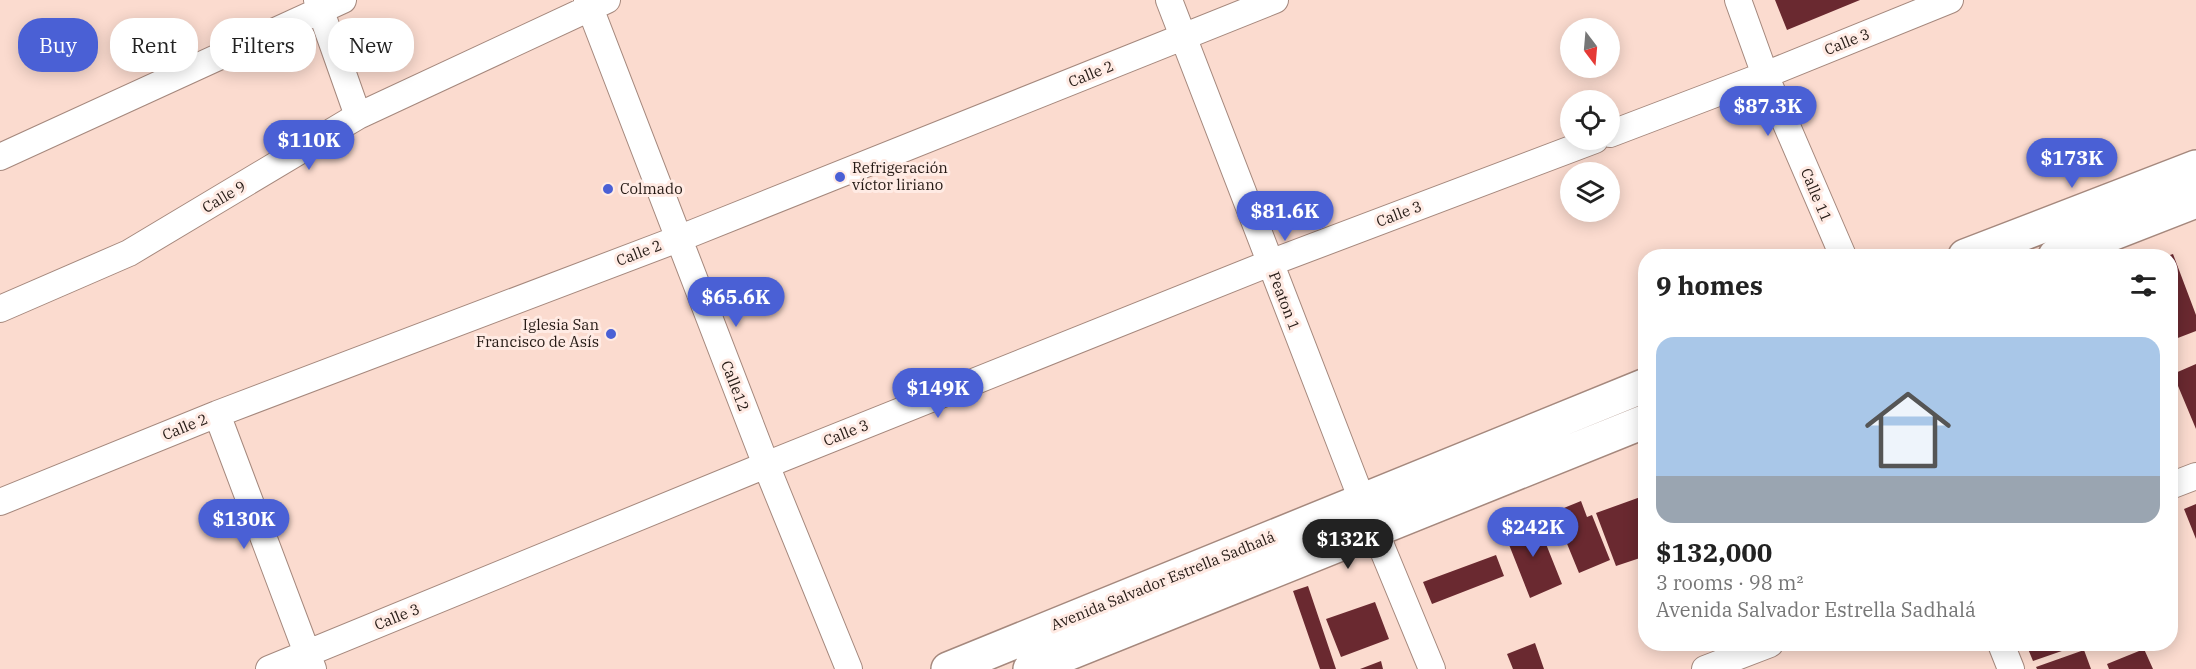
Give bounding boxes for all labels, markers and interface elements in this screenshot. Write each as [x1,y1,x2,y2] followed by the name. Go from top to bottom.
[18,18,98,72] chip: Buy
[110,18,198,72] chip: Rent
[210,18,316,72] chip: Filters
[328,18,414,72] chip: New
[1560,18,1620,78] north arrow
[1560,18,1620,222] map controls
[1821,24,1872,59] street label: Calle 3
[1065,56,1116,91] street label: Calle 2
[1719,86,1817,137] pin: $87.3K
[1560,90,1620,150] button: locate
[1734,92,1802,119] text: $87.3K
[267,120,351,171] pin: $110K
[277,126,341,153] text: $110K
[2030,138,2114,189] pin: $173K
[2040,144,2104,171] text: $173K
[852,158,948,194] place label: Refrigeración víctor liriano
[1560,162,1620,222] button: layers
[1797,165,1836,224] street label: Calle 11
[833,170,847,184] marker: Refrigeración víctor liriano
[199,176,249,217] street label: Calle 9
[620,179,683,198] place label: Colmado
[601,182,615,196] marker: Colmado
[1236,191,1334,242] pin: $81.6K
[1373,196,1424,231] street label: Calle 3
[1251,197,1319,224] text: $81.6K
[613,235,664,270] street label: Calle 2
[1656,268,1763,302] text: 9 homes
[1265,269,1304,333] street label: Peaton 1
[2127,269,2160,302] icon: filters
[687,277,785,328] pin: $65.6K
[702,283,770,310] text: $65.6K
[476,315,599,351] place label: Iglesia San Francisco de Asís
[604,327,618,341] marker: Iglesia San Francisco de Asís
[717,358,754,414] street label: Calle12
[896,368,980,419] pin: $149K
[906,374,970,401] text: $149K
[1854,376,1962,484] icon: home
[159,409,210,444] street label: Calle 2
[820,415,871,450] street label: Calle 3
[202,499,286,550] pin: $130K
[212,505,276,532] text: $130K
[1491,507,1575,558] pin: $242K
[1501,513,1565,540] text: $242K
[1306,519,1390,570] pin: $132K
[1316,525,1380,552] text: $132K
[1048,527,1278,634] street label: Avenida Salvador Estrella Sadhalá
[1656,535,1772,569] text: $132,000
[1656,569,1803,596] text: 3 rooms · 98 m²
[1656,596,1976,623] text: Avenida Salvador Estrella Sadhalá
[371,599,422,634] street label: Calle 3

